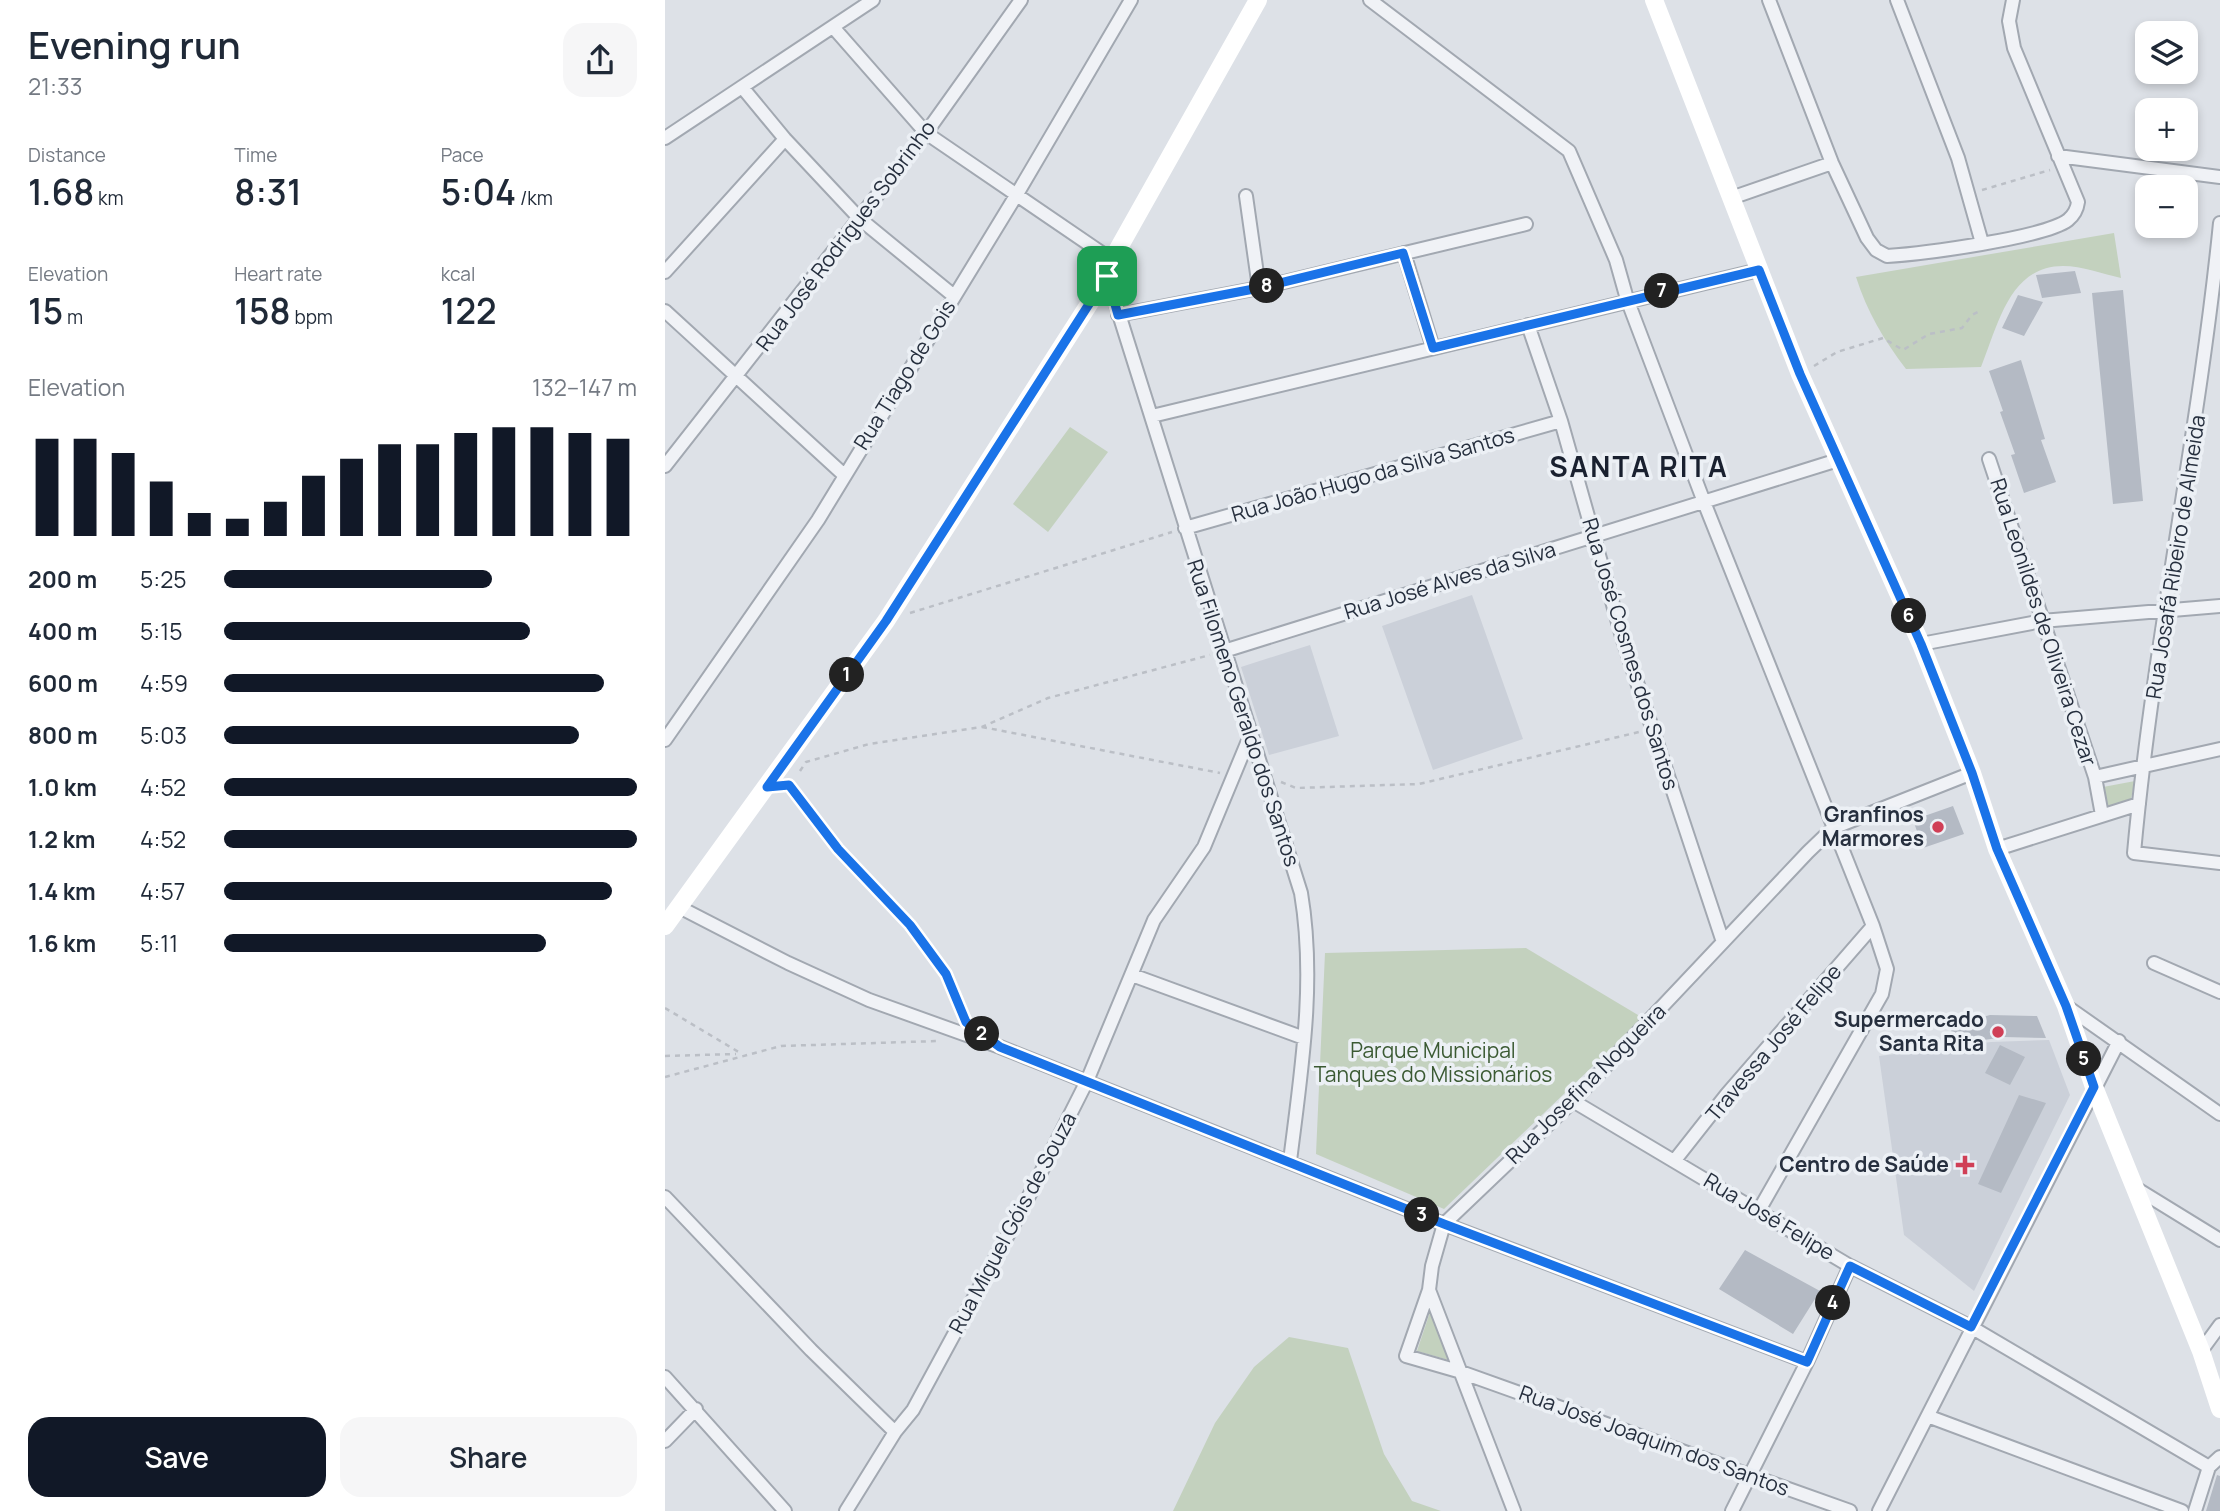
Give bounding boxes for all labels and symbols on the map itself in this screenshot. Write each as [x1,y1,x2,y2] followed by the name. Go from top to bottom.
[749,114,941,356] street label: Rua José Rodrigues Sobrinho
[1077,246,1137,306] pin
[1249,268,1285,304] pin: 8
[1644,274,1679,308] pin: 7
[847,294,962,455] street label: Rua Tiago de Gois
[2139,413,2211,701] street label: Rua Josafá Ribeiro de Almeida
[1228,420,1518,528] street label: Rua João Hugo da Silva Santos
[1549,447,1729,485] district label: SANTA RITA
[1984,474,2104,769] street label: Rua Leonildes de Oliveira Cezar
[1576,514,1686,793] street label: Rua José Cosmes dos Santos
[1340,535,1559,626] street label: Rua José Alves da Silva
[1181,556,1307,870] street label: Rua Filomeno Geraldo dos Santos
[1891,598,1927,634] pin: 6
[829,658,865,692] pin: 1
[1822,800,1924,852] place label: Granfinos Marmores
[1930,819,1946,835] marker: Granfinos Marmores
[1699,958,1847,1127] street label: Travessa José Felipe
[1499,997,1671,1169] street label: Rua Josefina Nogueira
[1834,1005,1984,1057] place label: Supermercado Santa Rita
[965,1016,999,1052] pin: 2
[1990,1024,2006,1040] marker: Supermercado Santa Rita
[1314,1036,1552,1088] park label: Parque Municipal Tanques do Missionários
[2067,1042,2101,1076] pin: 5
[942,1107,1082,1338] street label: Rua Miguel Góis de Souza
[1779,1150,1949,1178] place label: Centro de Saúde
[1955,1155,1975,1175] marker: Centro de Saúde
[1699,1166,1840,1266] street label: Rua José Felipe
[1405,1198,1439,1232] pin: 3
[1815,1286,1851,1320] pin: 4
[1516,1378,1793,1502] street label: Rua José Joaquim dos Santos

